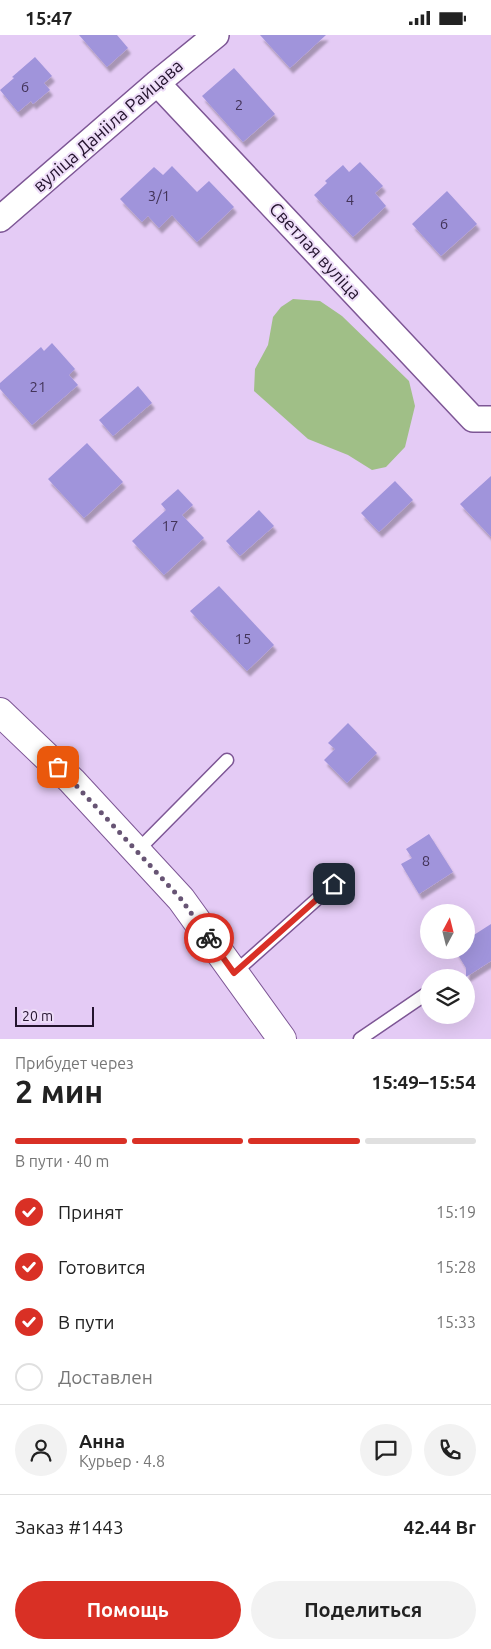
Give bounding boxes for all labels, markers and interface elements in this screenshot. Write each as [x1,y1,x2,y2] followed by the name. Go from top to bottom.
[25,7,73,29] text: 15:47
[29,55,186,196] street label: вуліца Данііла Райцава
[21,78,29,95] house number: 6
[235,96,243,113] house number: 2
[148,187,170,204] house number: 3/1
[346,191,354,208] house number: 4
[266,198,366,303] street label: Светлая вуліца
[440,215,448,232] house number: 6
[30,378,46,395] house number: 21
[162,517,178,534] house number: 17
[235,630,251,647] house number: 15
[37,746,79,788] pin
[44,753,72,781] icon: bag
[422,852,430,869] house number: 8
[313,863,355,905] pin
[320,870,348,898] icon: home
[420,904,475,959] north arrow
[420,904,475,1024] map controls
[184,913,234,963] courier
[195,924,223,952] icon: bike
[420,969,475,1024] button: layers
[15,1004,94,1027] scale bar
[22,1008,53,1024] text: 20 m
[15,1054,134,1072] text: Прибудет через
[371,1071,476,1093] text: 15:49–15:54
[15,1073,103,1109] text: 2 мин
[15,1152,109,1170] text: В пути · 40 m
[15,1198,43,1226] icon: check
[58,1201,123,1223] text: Принят
[436,1203,476,1221] text: 15:19
[15,1253,43,1281] icon: check
[58,1256,145,1278] text: Готовится
[436,1258,476,1276] text: 15:28
[15,1308,43,1336] icon: check
[58,1311,115,1333] text: В пути
[436,1313,476,1331] text: 15:33
[58,1366,153,1388] text: Доставлен
[15,1424,67,1476] button: person
[360,1424,412,1476] button: chat
[424,1424,476,1476] button: phone
[79,1430,125,1452] text: Анна
[79,1452,165,1470] text: Курьер · 4.8
[15,1516,124,1538] text: Заказ #1443
[404,1516,476,1538] text: 42.44 Br
[15,1581,241,1639] button: Помощь
[251,1581,476,1639] button: Поделиться

